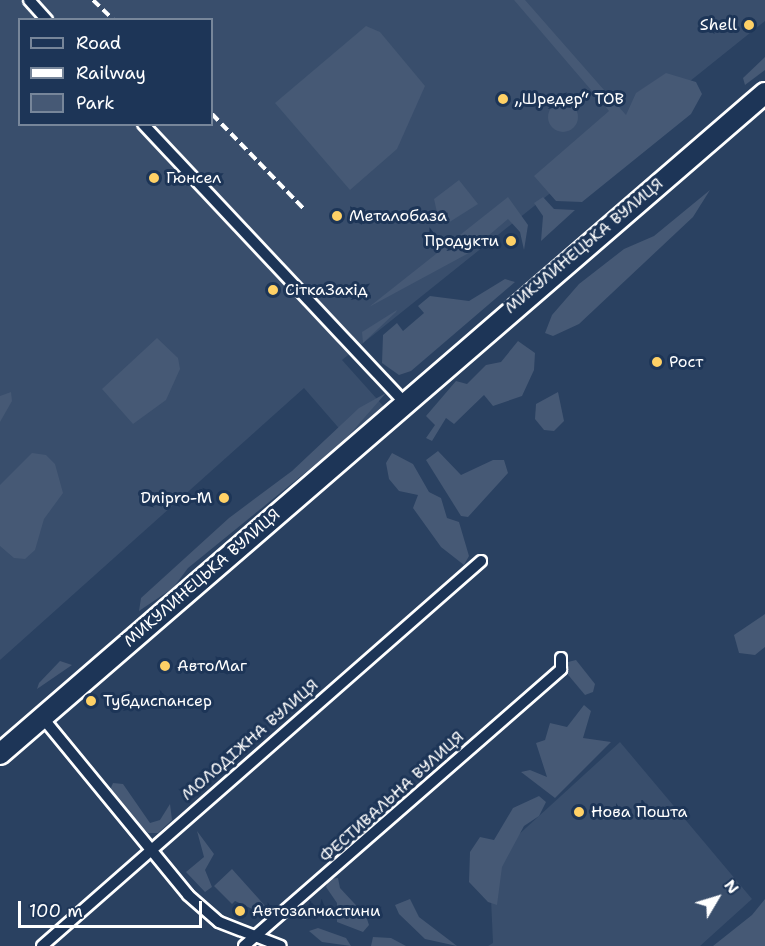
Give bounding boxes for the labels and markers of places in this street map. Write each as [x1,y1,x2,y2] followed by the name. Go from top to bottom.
[700,15,737,35] place label: Shell
[742,18,756,32] marker: Shell
[515,89,624,109] place label: „Шредер“ ТОВ
[496,92,510,106] marker: „Шредер“ ТОВ
[166,168,221,188] place label: Гюнсел
[147,171,161,185] marker: Гюнсел
[349,206,447,226] place label: Металобаза
[330,209,344,223] marker: Металобаза
[424,231,499,251] place label: Продукти
[504,234,518,248] marker: Продукти
[285,280,368,300] place label: СіткаЗахід
[266,283,280,297] marker: СіткаЗахід
[669,352,703,372] place label: Рост
[650,355,664,369] marker: Рост
[140,488,212,508] place label: Dnipro-M
[217,491,231,505] marker: Dnipro-M
[177,656,247,676] place label: АвтоМаг
[158,659,172,673] marker: АвтоМаг
[103,691,212,711] place label: Тубдиспансер
[84,694,98,708] marker: Тубдиспансер
[591,802,687,822] place label: Нова Пошта
[572,805,586,819] marker: Нова Пошта
[252,901,380,921] place label: Автозапчастини
[233,904,247,918] marker: Автозапчастини

